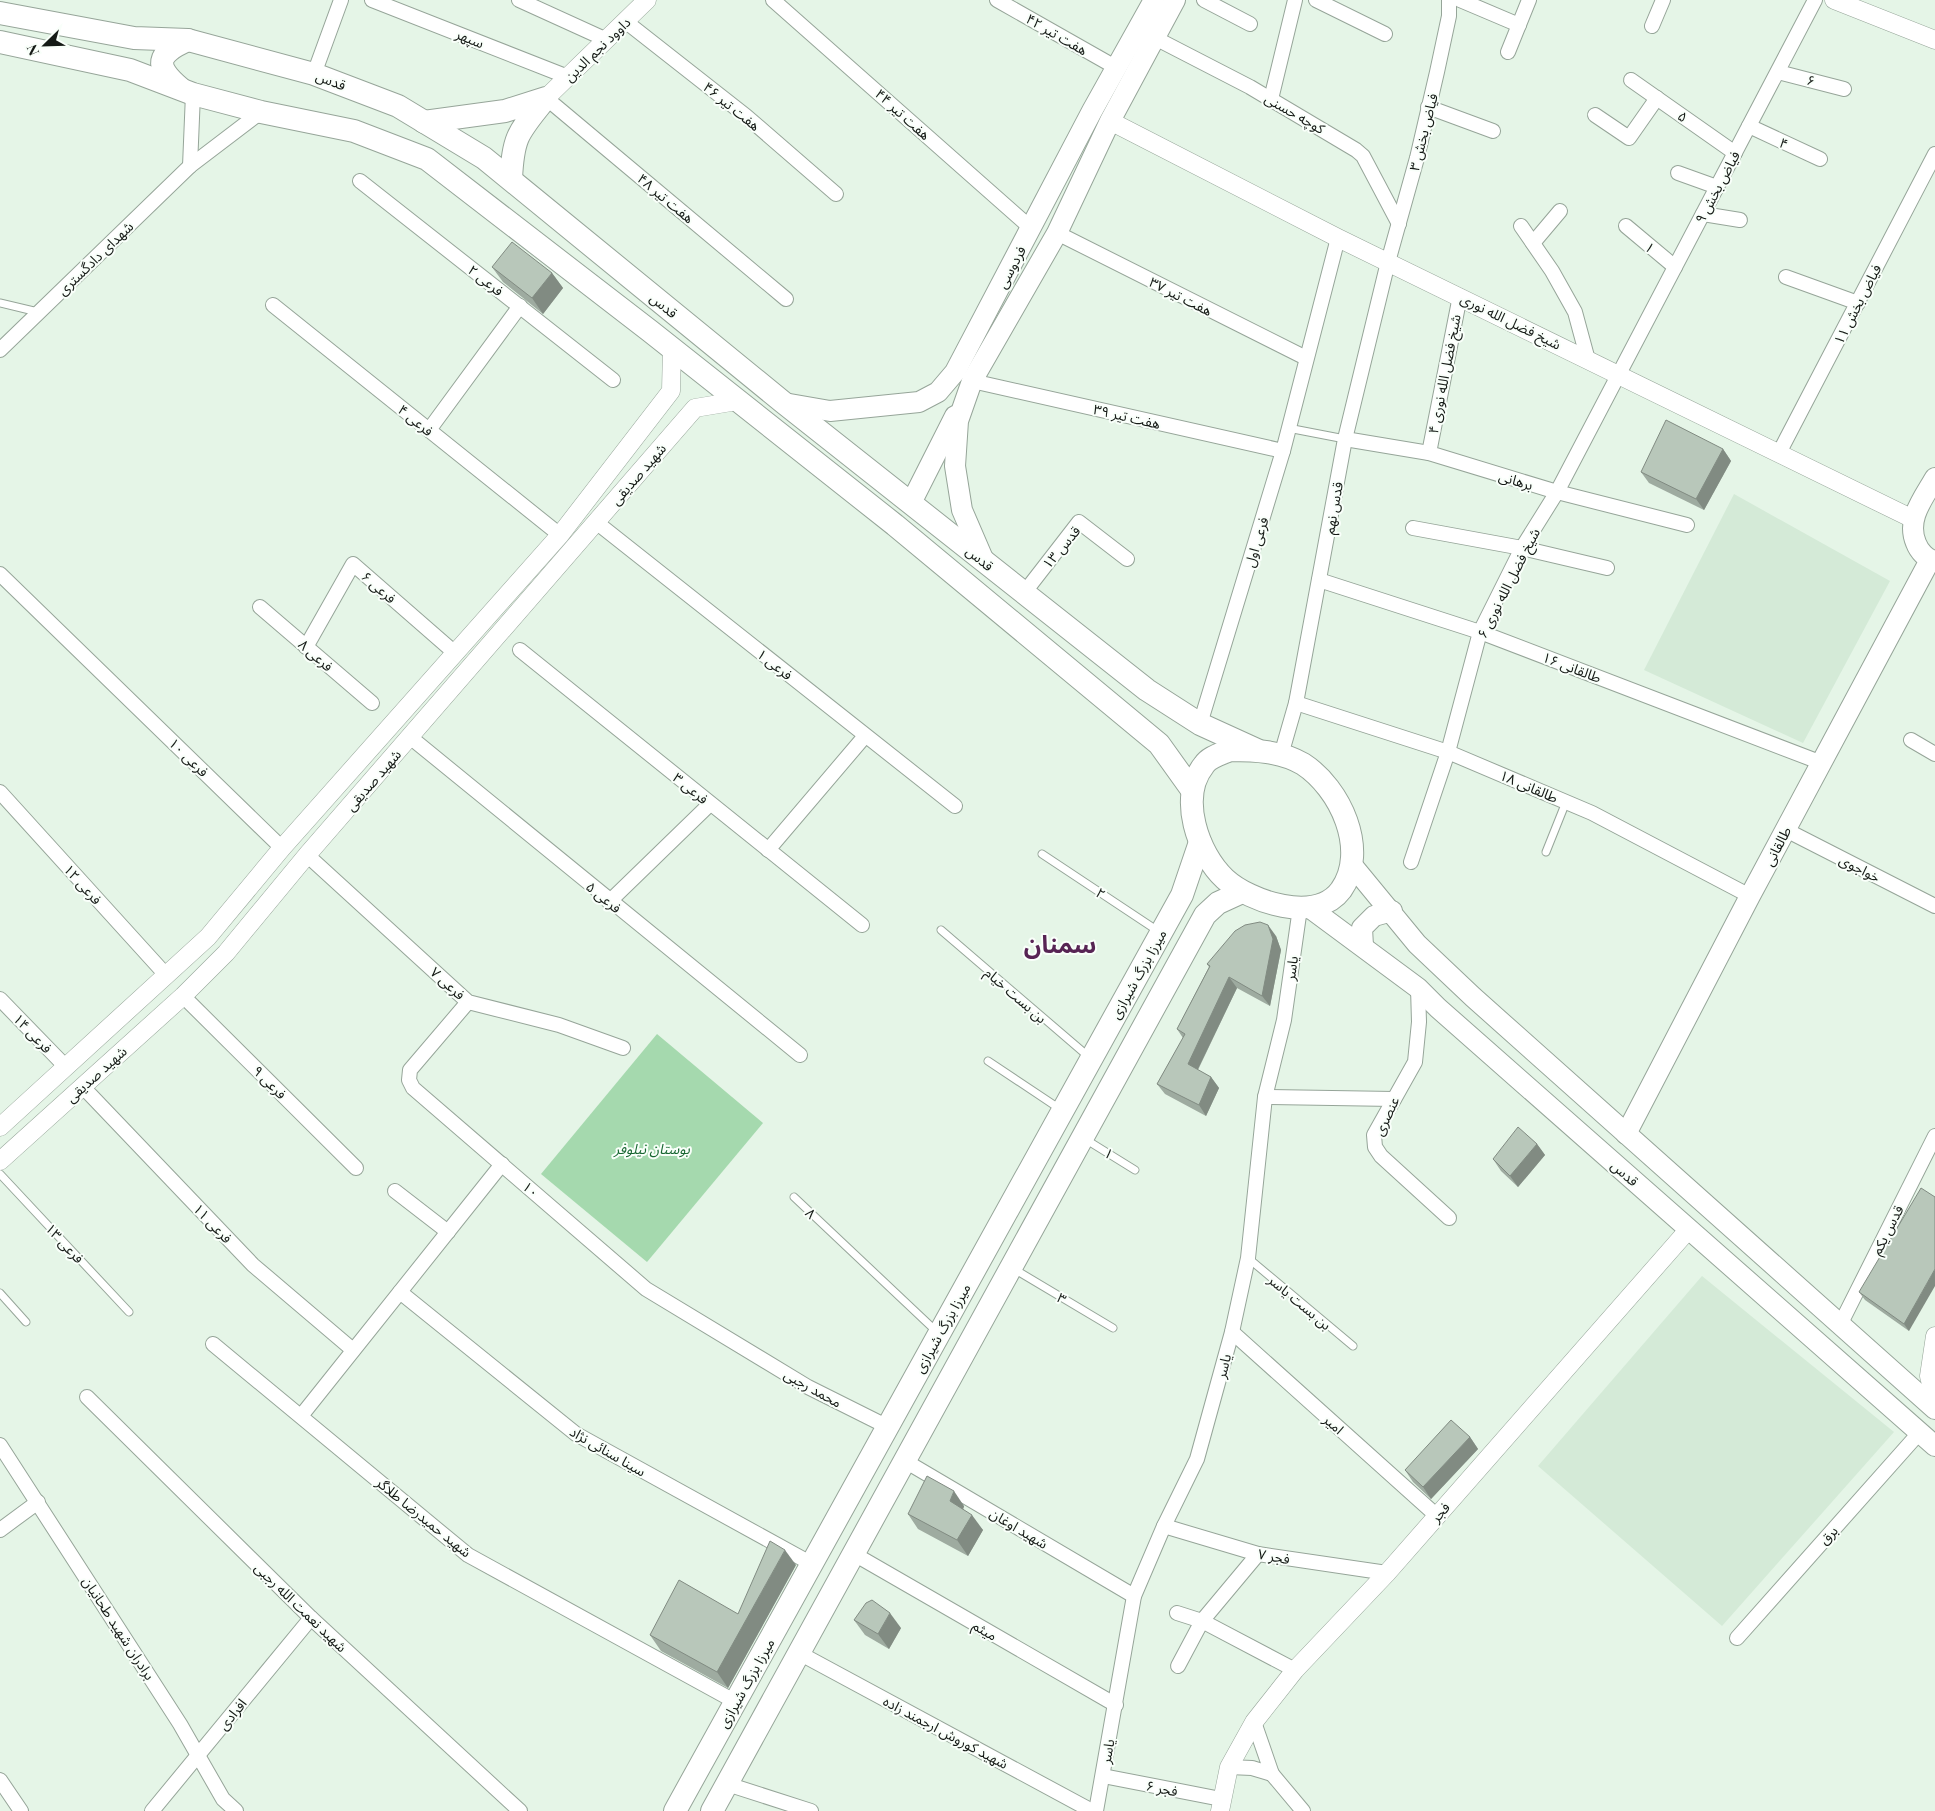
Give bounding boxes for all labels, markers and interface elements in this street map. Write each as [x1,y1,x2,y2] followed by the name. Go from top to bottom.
[1023,9,1091,59] street label: هفت تیر ۴۲
[560,12,636,87] street label: داوود نجم الدین
[20,20,70,70] north arrow
[452,23,487,53] street label: سپهر
[22,42,43,59] text: N
[313,66,349,94] street label: قدس
[1805,70,1817,90] street label: ۶
[700,77,764,135] street label: هفت تیر ۴۶
[871,84,935,144] street label: هفت تیر ۴۴
[1261,88,1329,139] street label: کوچه حسنی
[1404,91,1442,173] street label: فیاض بخش ۳
[1674,106,1692,126] street label: ۵
[1776,133,1792,153] street label: ۴
[1690,148,1744,226] street label: فیاض بخش ۹
[634,169,698,227] street label: هفت تیر ۴۸
[53,217,137,299] street label: شهدای دادگستری
[1641,237,1659,257] street label: ۱
[992,242,1030,292] street label: فردوسی
[464,260,508,300] street label: فرعی ۲
[1829,261,1885,347] street label: فیاض بخش ۱۱
[1146,272,1216,320] street label: هفت تیر ۳۷
[646,288,682,322] street label: قدس
[1457,288,1564,355] street label: شیخ فضل الله نوری
[1423,313,1467,436] street label: شیخ فضل الله نوری ۴
[1092,399,1162,433] street label: هفت تیر ۳۹
[394,400,438,440] street label: فرعی ۴
[606,439,670,509] street label: شهید صدیقی
[1497,466,1536,494] street label: برهانی
[1319,480,1349,536] street label: قدس نهم
[1239,515,1273,569] street label: فرعی اول
[1038,522,1084,572] street label: قدس ۱۳
[1472,525,1546,642] street label: شیخ فضل الله نوری ۶
[962,541,998,575] street label: قدس
[358,567,400,607] street label: فرعی ۶
[295,635,337,675] street label: فرعی ۸
[753,644,797,684] street label: فرعی ۱
[1540,647,1604,687] street label: طالقانی ۱۶
[165,733,213,781] street label: فرعی ۱۰
[341,745,405,815] street label: شهید صدیقی
[1497,765,1561,807] street label: طالقانی ۱۸
[669,768,713,808] street label: فرعی ۳
[1759,823,1795,869] street label: طالقانی
[1836,850,1884,886] street label: خواجوی
[60,860,106,908] street label: فرعی ۱۲
[582,877,626,917] street label: فرعی ۵
[1092,883,1110,903] street label: ۲
[1105,926,1171,1022] street label: میرزا بزرگ شیرازی
[1024,927,1096,959] district label: سمنان
[1280,954,1302,983] street label: یاسر
[427,962,469,1004] street label: فرعی ۷
[980,963,1051,1029] street label: بن بست خیام
[9,1009,57,1057] street label: فرعی ۱۴
[61,1042,131,1106] street label: شهید صدیقی
[249,1061,291,1103] street label: فرعی ۹
[1369,1093,1403,1139] street label: عنصری
[613,1139,690,1158] park label: بوستان نیلوفر
[1101,1143,1117,1163] street label: ۱
[1607,1156,1643,1190] street label: قدس
[519,1177,543,1201] street label: ۱۰
[189,1199,237,1247] street label: فرعی ۱۱
[1866,1202,1909,1259] street label: قدس یکم
[802,1203,820,1223] street label: ۸
[42,1219,88,1267] street label: فرعی ۱۳
[1264,1269,1336,1334] street label: بن بست یاسر
[909,1280,975,1376] street label: میرزا بزرگ شیرازی
[1054,1288,1070,1308] street label: ۳
[1211,1352,1235,1381] street label: یاسر
[781,1364,845,1412] street label: محمد رجبی
[1319,1409,1348,1438] street label: امیر
[566,1422,650,1480] street label: سینا سنائی نژاد
[372,1472,476,1561] street label: شهید حمیدرضا طلاگر
[1425,1498,1454,1527] street label: فجر
[986,1503,1052,1553] street label: شهید اوغان
[1814,1521,1842,1549] street label: برق
[1256,1544,1292,1568] street label: فجر ۷
[251,1558,351,1656] street label: شهید نعمت الله رجبی
[78,1573,160,1683] street label: برادران شهید طحانیان
[968,1615,1001,1646] street label: میثم
[713,1635,779,1731] street label: میرزا بزرگ شیرازی
[880,1691,1012,1773] street label: شهید کوروش ارجمند زاده
[213,1694,251,1734] street label: افرادی
[1095,1737,1119,1766] street label: یاسر
[1144,1776,1180,1800] street label: فجر ۶

